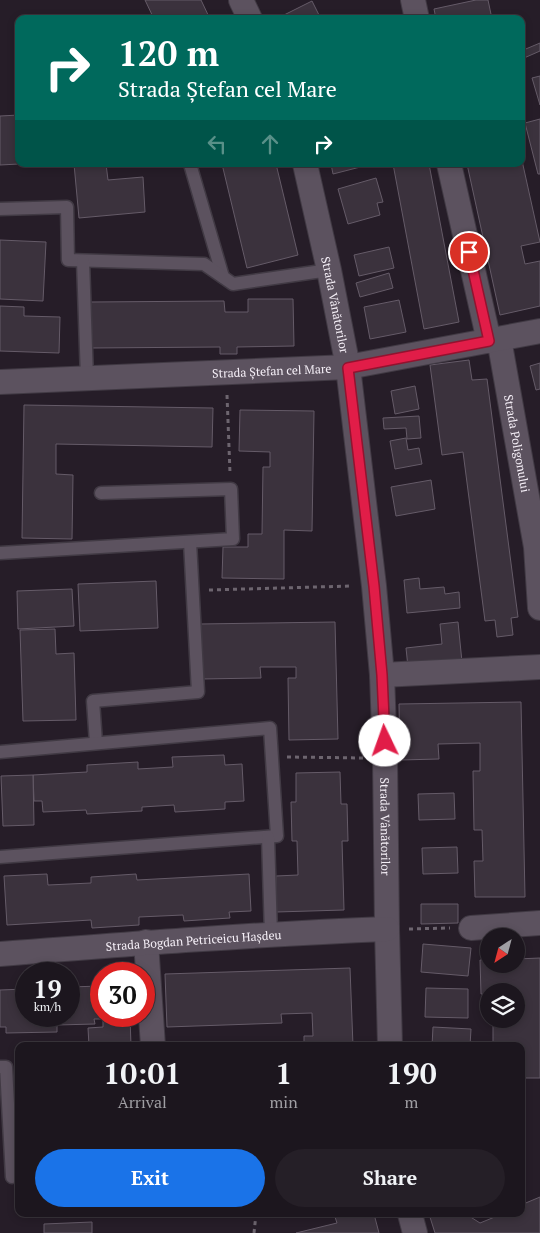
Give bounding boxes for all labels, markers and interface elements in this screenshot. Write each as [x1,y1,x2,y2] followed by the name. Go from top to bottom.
[118,30,219,76] text: 120 m
[35,35,100,100] icon: right
[118,74,337,103] text: Strada Ștefan cel Mare
[203,130,231,158] icon: left
[256,130,284,158] icon: ahead
[309,130,337,158] icon: right
[448,231,490,273] pin
[455,238,483,266] icon: arrive
[319,255,353,355] street label: Strada Vânătorilor
[212,360,332,380] street label: Strada Ștefan cel Mare
[502,393,534,494] street label: Strada Poligonului
[358,714,410,766] position arrow
[378,777,394,876] street label: Strada Vânătorilor
[105,927,282,953] street label: Strada Bogdan Petriceicu Hașdeu
[480,928,525,972] north arrow
[480,928,525,1028] map controls
[90,962,155,1027] speed limit sign: 30
[33,972,62,1005] text: 19
[480,983,525,1028] button: layers
[34,999,61,1014] text: km/h
[103,1053,181,1093] text: 10:01
[275,1053,292,1093] text: 1
[386,1053,437,1093] text: 190
[118,1091,167,1113] text: Arrival
[270,1091,298,1113] text: min
[404,1091,418,1113] text: m
[35,1149,265,1207] button: Exit
[275,1149,505,1207] button: Share

